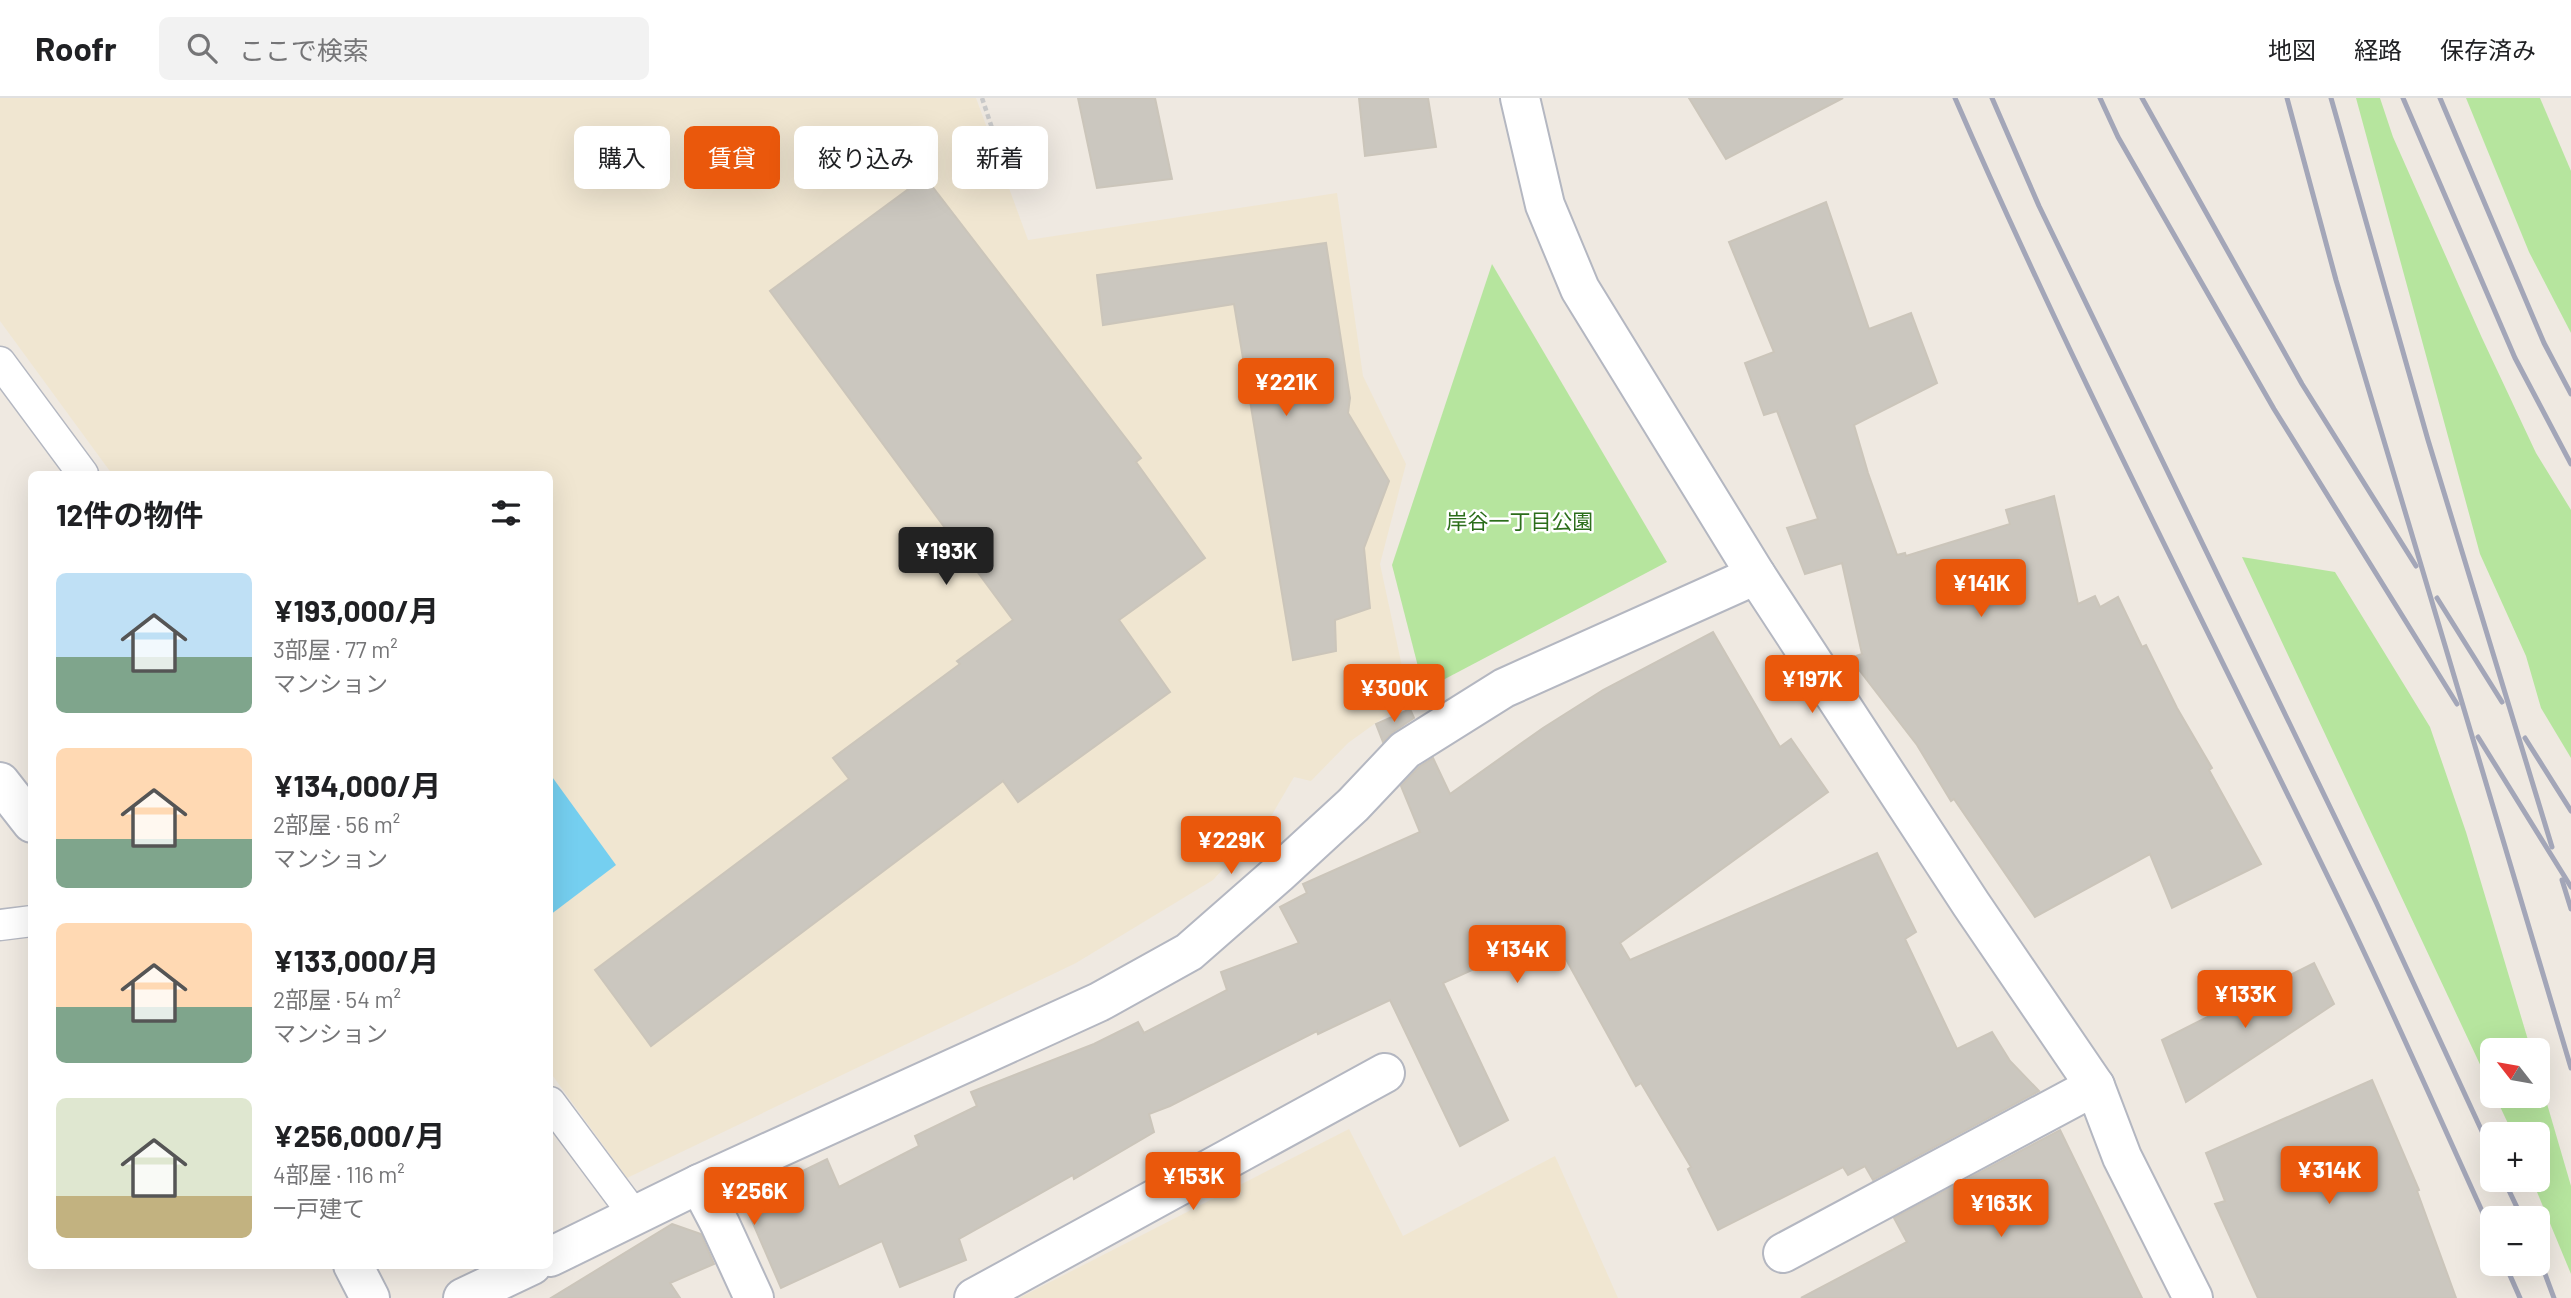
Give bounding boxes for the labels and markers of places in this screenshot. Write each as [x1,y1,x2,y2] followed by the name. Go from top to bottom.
[1237,358,1335,418] pin: ¥221K
[897,528,995,587] pin: ¥193K
[1932,560,2030,619] pin: ¥141K
[1763,656,1861,715] pin: ¥197K
[1345,664,1443,724] pin: ¥300K
[1182,816,1280,876] pin: ¥229K
[1468,926,1566,985] pin: ¥134K
[2196,970,2294,1030] pin: ¥133K
[2280,1146,2378,1206] pin: ¥314K
[1144,1152,1242,1212] pin: ¥153K
[705,1168,803,1227] pin: ¥256K
[1952,1180,2050,1239] pin: ¥163K

